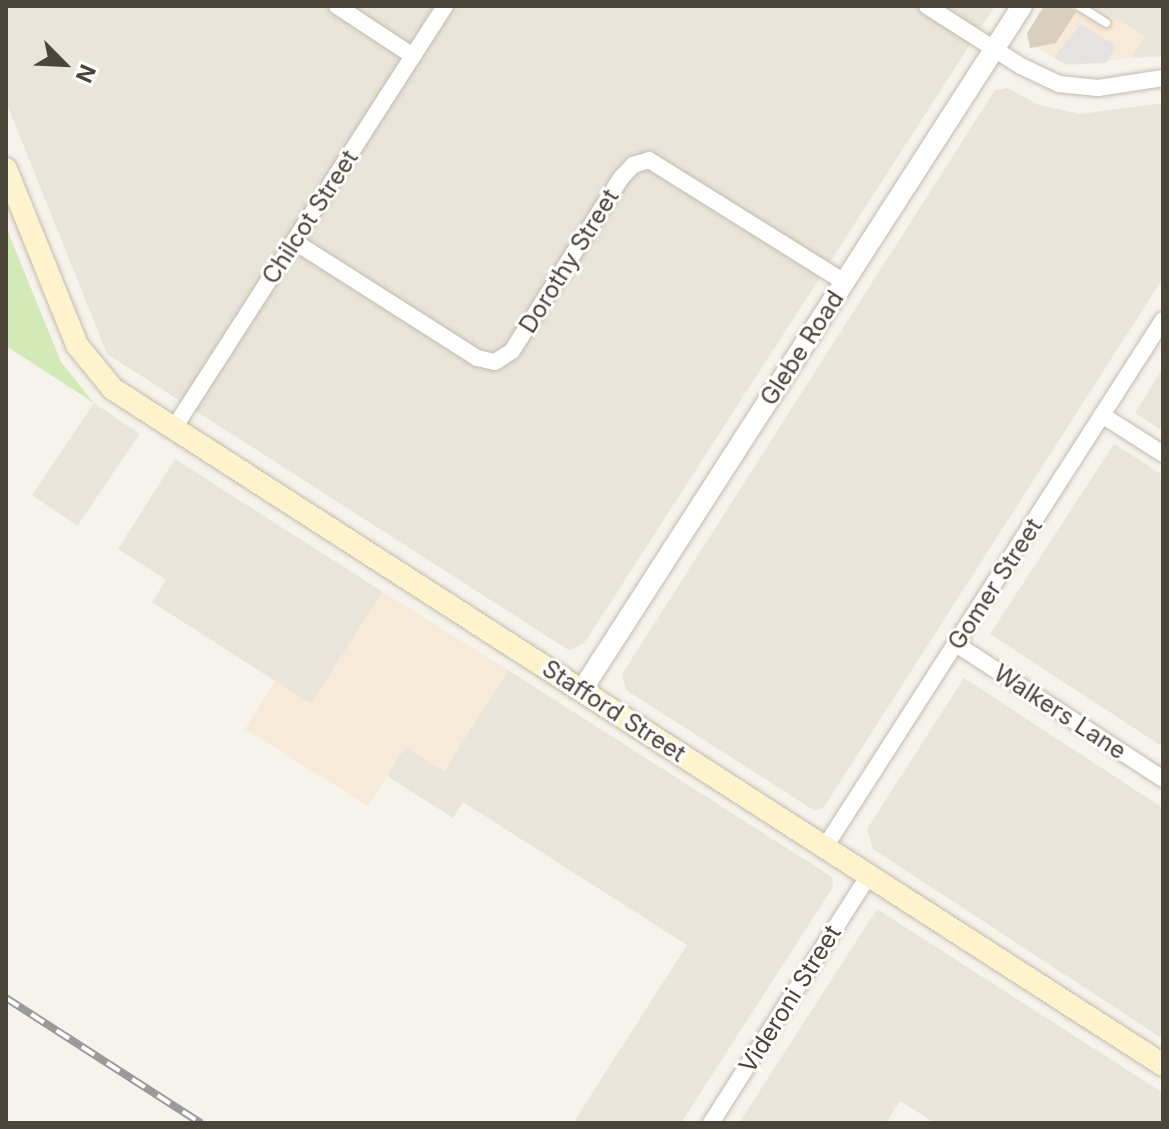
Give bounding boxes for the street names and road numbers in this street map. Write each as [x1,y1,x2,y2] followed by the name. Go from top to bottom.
[256,145,364,289] street label: Chilcot Street
[513,184,625,338] street label: Dorothy Street
[754,285,850,411] street label: Glebe Road
[942,513,1048,655] street label: Gomer Street
[537,654,691,768] street label: Stafford Street
[988,659,1132,765] street label: Walkers Lane
[733,920,847,1078] street label: Videroni Street

